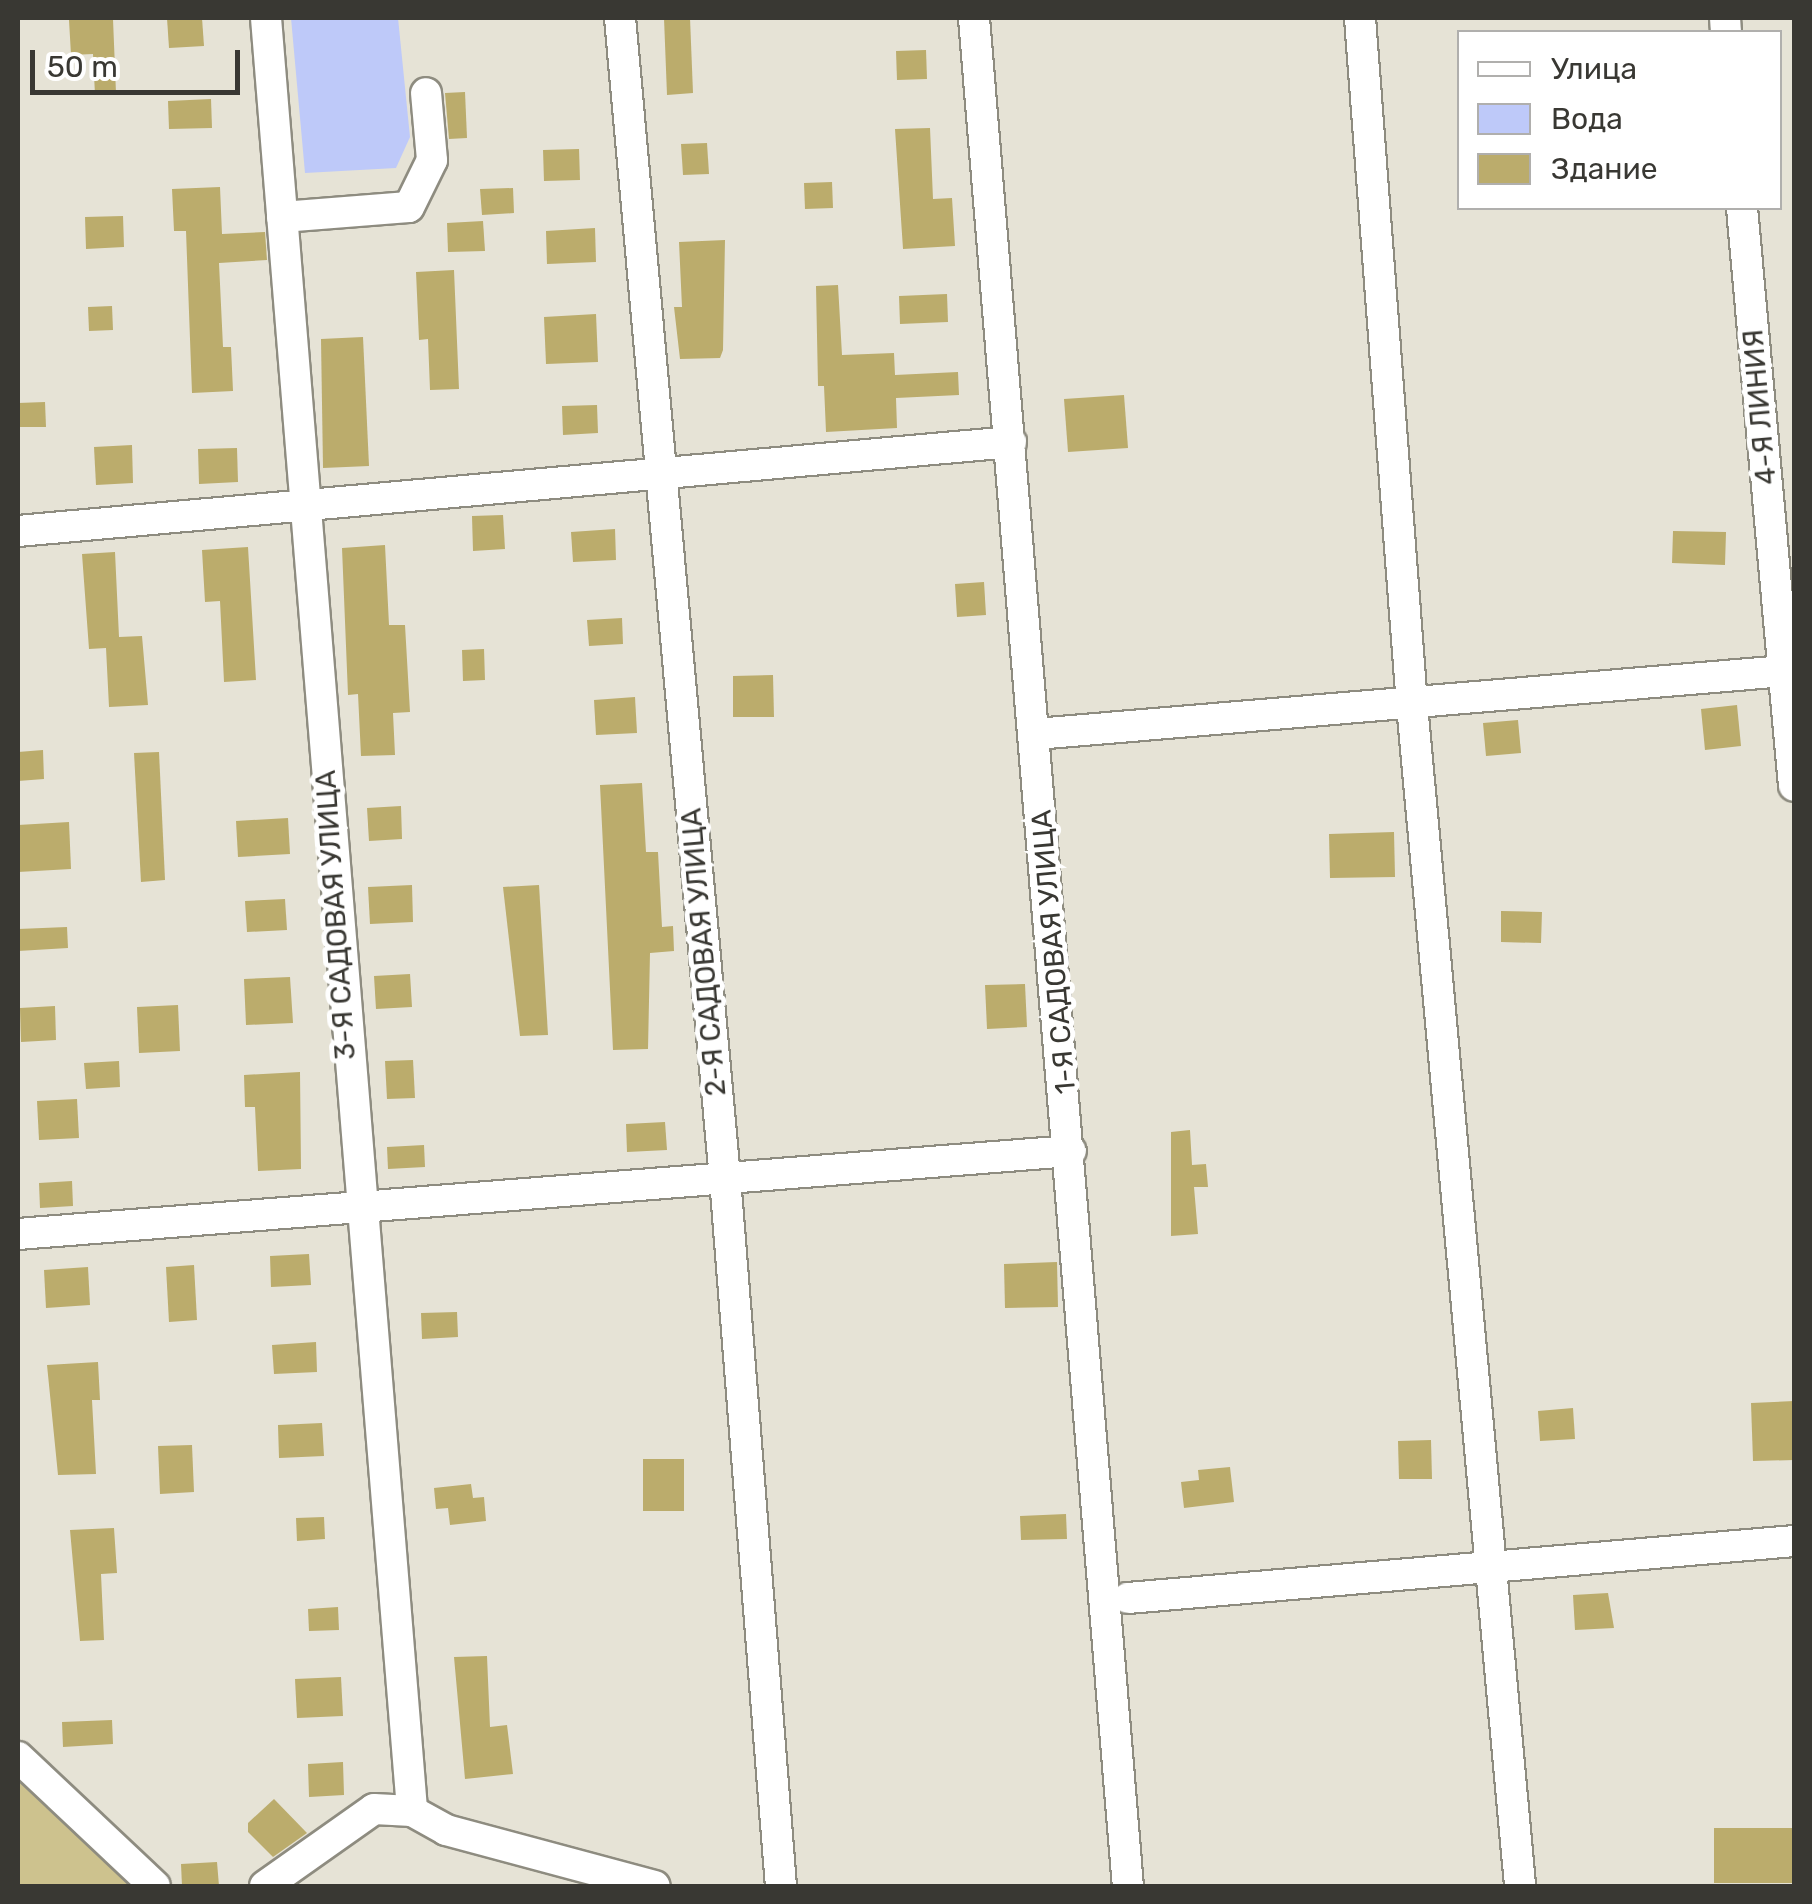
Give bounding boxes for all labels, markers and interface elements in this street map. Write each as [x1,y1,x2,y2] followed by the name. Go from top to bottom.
[35,30,245,92] scale bar
[1457,30,1782,210] legend
[47,49,118,85] text: 50 m
[1551,51,1637,87] text: Улица
[1551,101,1623,137] text: Вода
[1551,151,1658,187] text: Здание
[1736,328,1784,486] street label: 4-Я ЛИНИЯ
[309,769,363,1061] street label: 3-Я САДОВАЯ УЛИЦА
[675,807,733,1097] street label: 2-Я САДОВАЯ УЛИЦА
[1025,808,1083,1096] street label: 1-Я САДОВАЯ УЛИЦА

